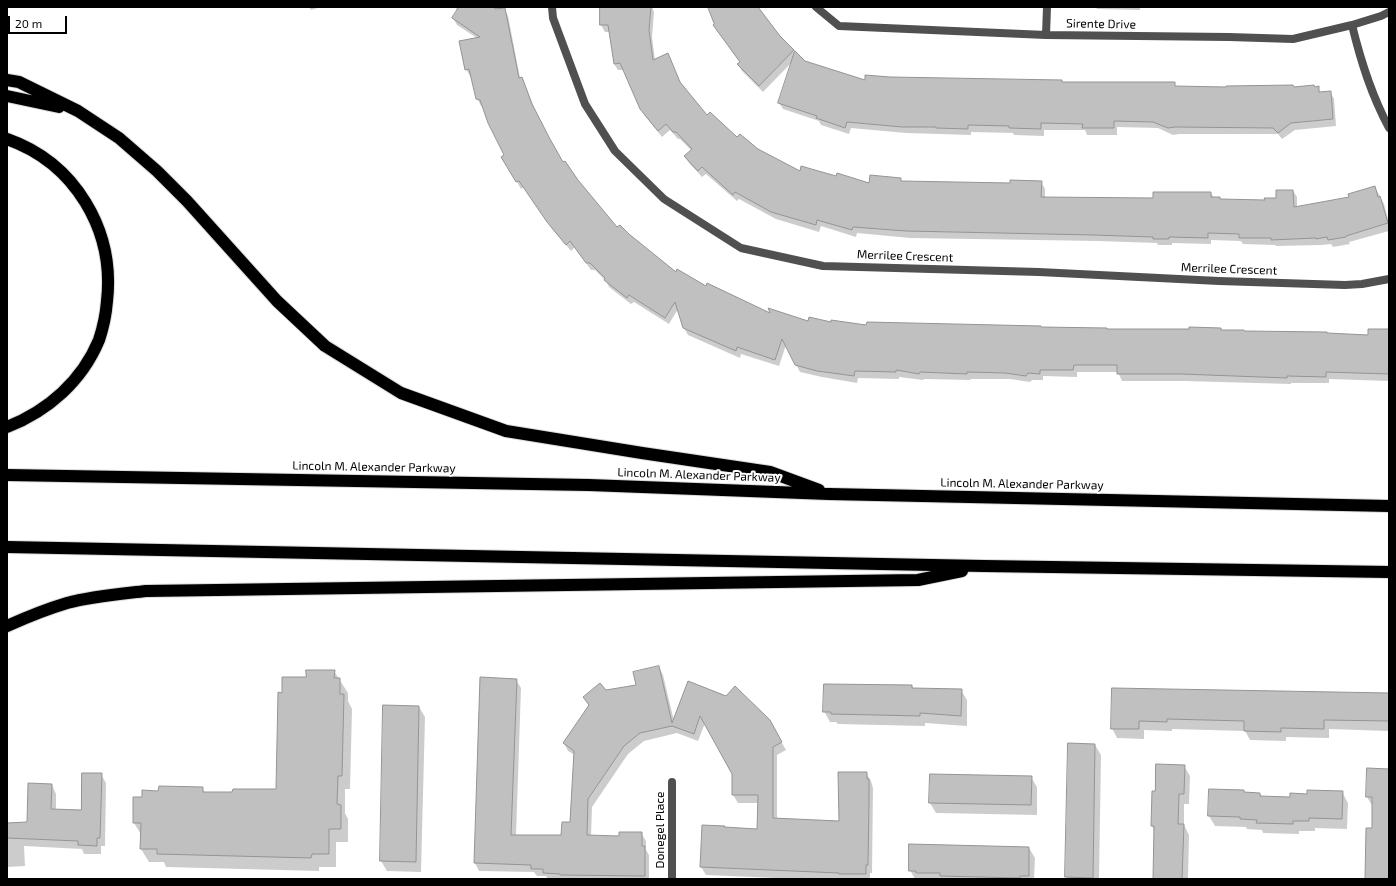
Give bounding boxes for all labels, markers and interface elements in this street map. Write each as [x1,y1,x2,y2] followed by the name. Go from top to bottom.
[10,8,69,34] scale bar
[15,16,42,30] text: 20 m
[1066,16,1136,32] street label: Sirente Drive
[857,247,953,265] street label: Merrilee Crescent
[1181,260,1277,278] street label: Merrilee Crescent
[292,458,456,476] street label: Lincoln M. Alexander Parkway
[617,465,781,485] street label: Lincoln M. Alexander Parkway
[940,475,1104,493] street label: Lincoln M. Alexander Parkway
[653,792,667,868] street label: Donegel Place

